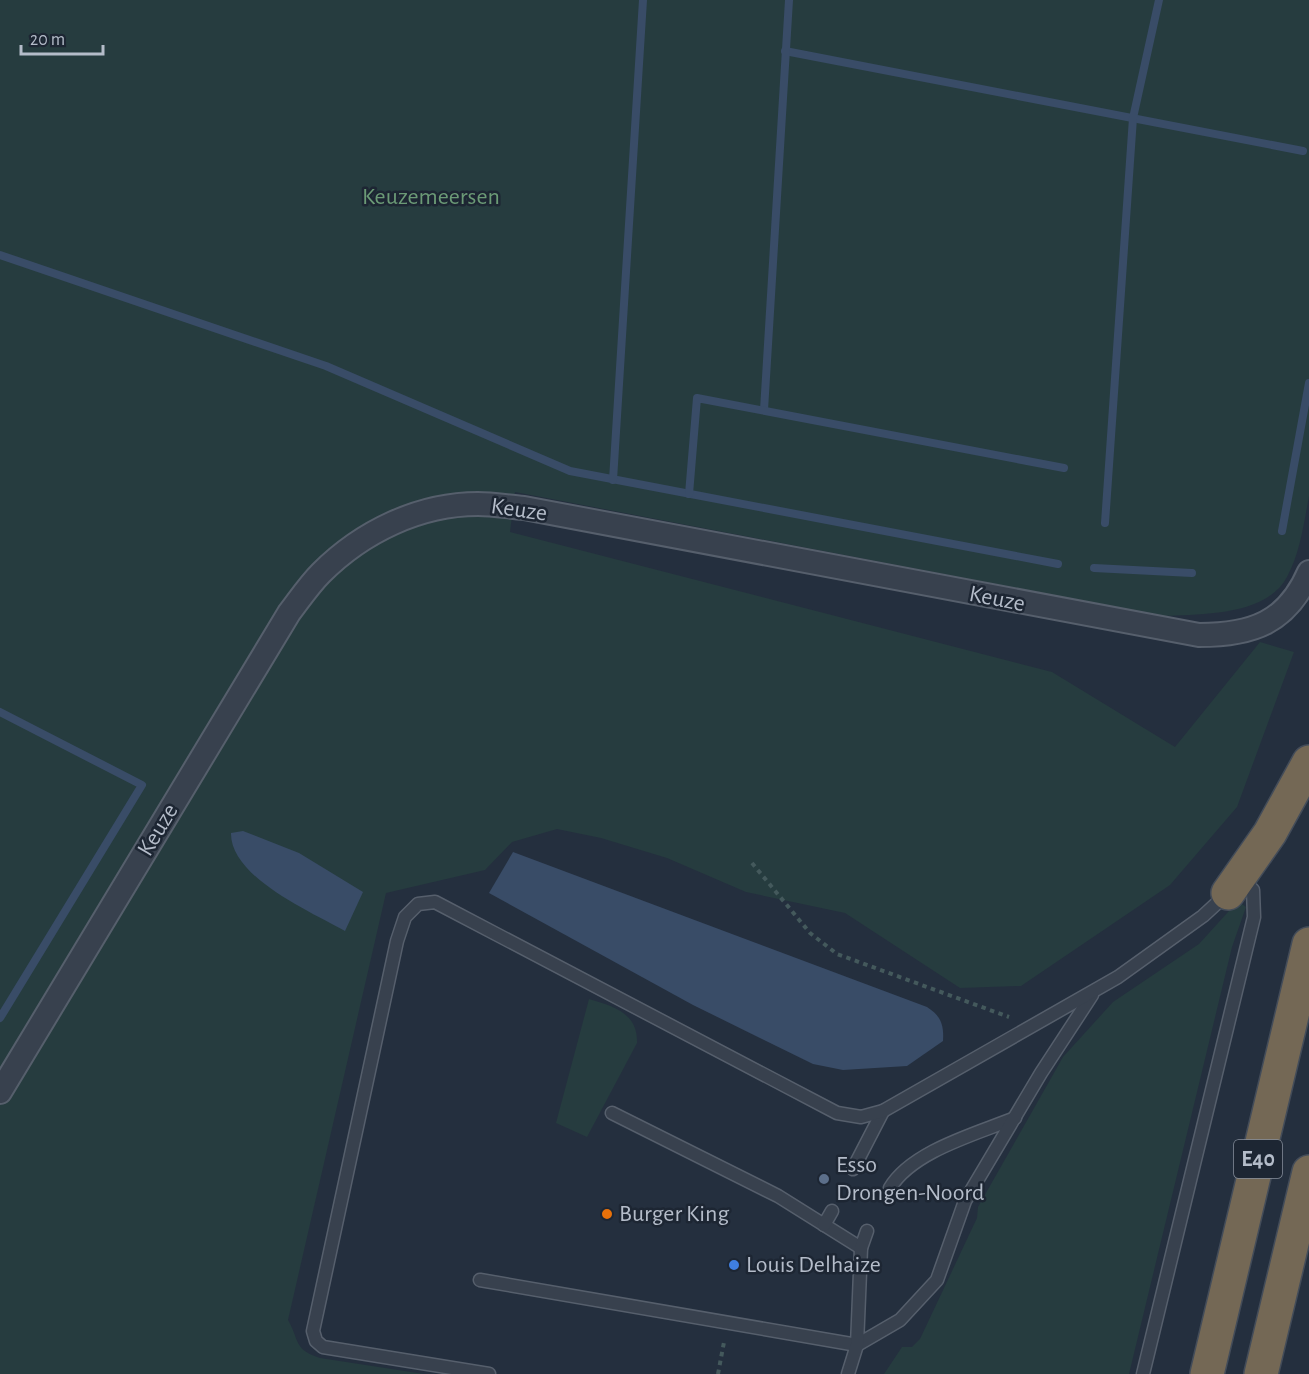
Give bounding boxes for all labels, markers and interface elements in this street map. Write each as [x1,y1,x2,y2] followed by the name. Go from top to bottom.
[21,18,104,56] scale bar
[30,31,65,49] text: 20 m
[362,185,500,209] park label: Keuzemeersen
[489,494,549,526] street label: Keuze
[967,582,1027,616] street label: Keuze
[133,800,183,860] street label: Keuze
[1234,1140,1282,1178] road number: E40
[836,1153,984,1205] place label: Esso Drongen-Noord
[817,1172,831,1186] marker: Esso Drongen-Noord
[619,1202,729,1226] place label: Burger King
[600,1207,614,1221] marker: Burger King
[746,1253,881,1277] place label: Louis Delhaize
[727,1258,741,1272] marker: Louis Delhaize

